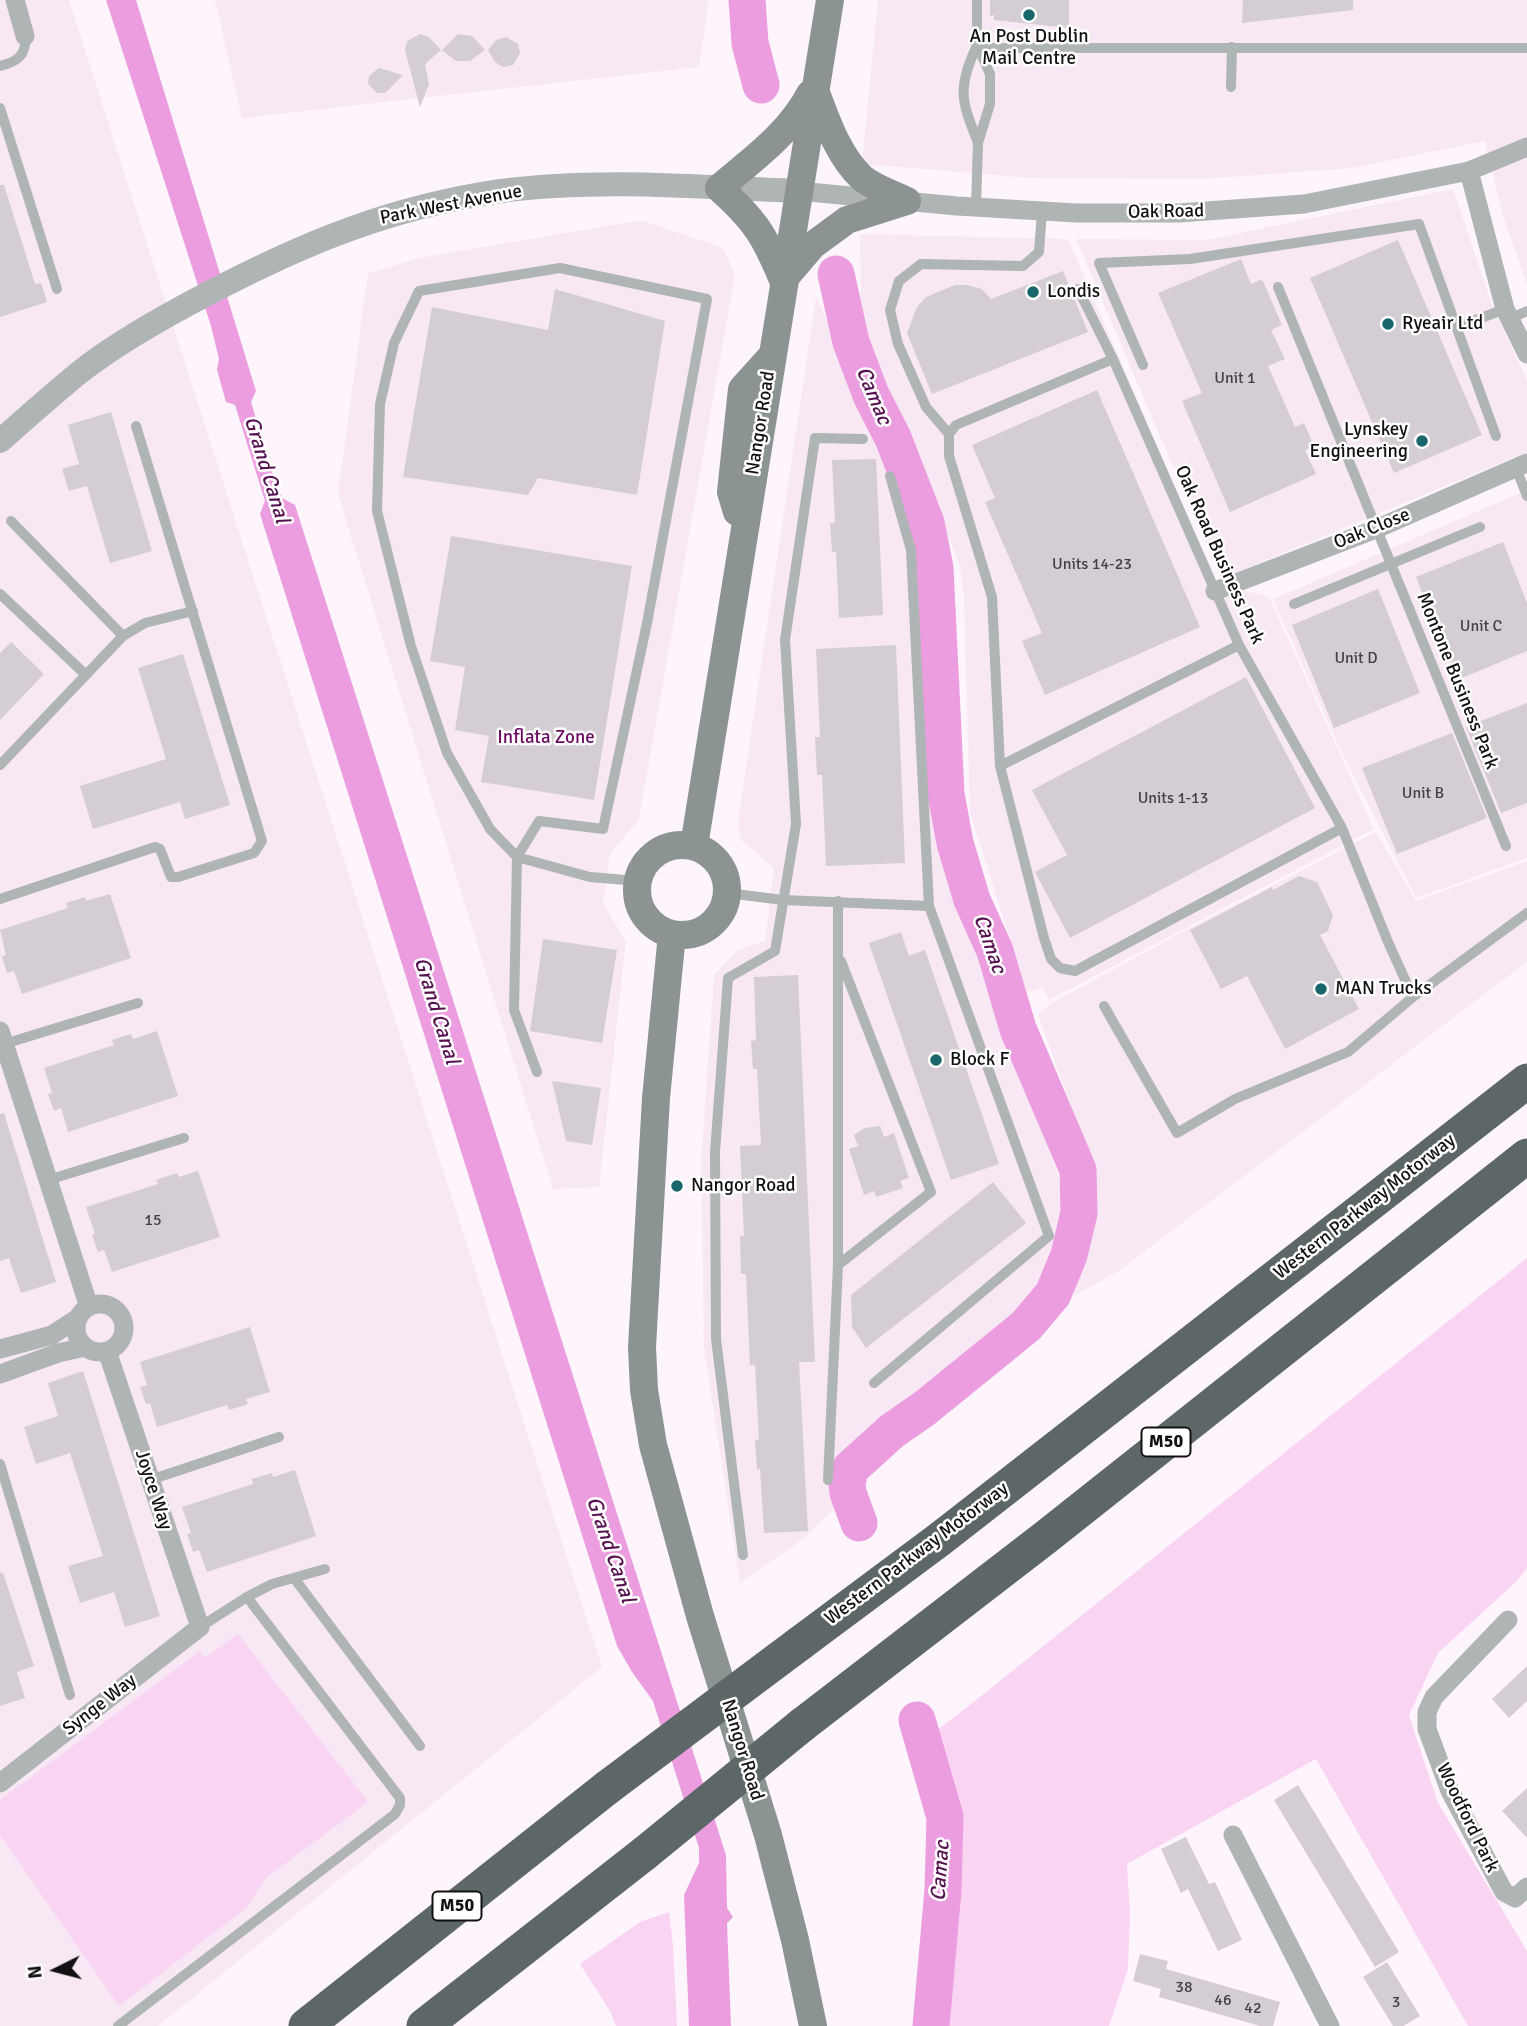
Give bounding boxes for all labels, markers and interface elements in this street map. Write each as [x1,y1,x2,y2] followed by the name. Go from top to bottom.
[1021,7,1037,23] marker: An Post Dublin Mail Centre
[969,26,1089,70] place label: An Post Dublin Mail Centre
[378,180,524,230] street label: Park West Avenue
[1128,200,1204,224] street label: Oak Road
[1047,281,1100,303] place label: Londis
[1025,284,1041,300] marker: Londis
[1402,313,1483,335] place label: Ryeair Ltd
[1380,316,1396,332] marker: Ryeair Ltd
[850,363,896,429] water label: Camac
[1214,369,1256,389] house number: Unit 1
[742,370,780,476] street label: Nangor Road
[238,414,294,526] water label: Grand Canal
[1310,419,1408,463] place label: Lynskey Engineering
[1414,433,1430,449] marker: Lynskey Engineering
[1169,462,1269,648] street label: Oak Road Business Park
[1331,503,1413,555] street label: Oak Close
[1052,555,1132,575] house number: Units 14-23
[1411,589,1503,773] street label: Montone Business Park
[1460,617,1502,637] house number: Unit C
[1334,649,1378,669] house number: Unit D
[497,727,595,749] park label: Inflata Zone
[1402,784,1444,804] house number: Unit B
[1138,789,1208,809] house number: Units 1-13
[967,911,1011,977] water label: Camac
[408,955,464,1067] water label: Grand Canal
[1335,978,1432,1000] place label: MAN Trucks
[1313,981,1329,997] marker: MAN Trucks
[950,1049,1009,1071] place label: Block F
[928,1052,944,1068] marker: Block F
[1270,1129,1460,1285] street label: Western Parkway Motorway
[691,1175,796,1197] place label: Nangor Road
[669,1178,685,1194] marker: Nangor Road
[144,1211,162,1231] house number: 15
[1142,1428,1190,1456] road number: M50
[129,1447,177,1533] street label: Joyce Way
[821,1478,1013,1630] street label: Western Parkway Motorway
[580,1494,640,1606] water label: Grand Canal
[59,1669,141,1741] street label: Synge Way
[716,1697,768,1803] street label: Nangor Road
[1431,1760,1503,1876] street label: Woodford Park
[926,1840,956,1902] water label: Camac
[433,1892,482,1920] road number: M50
[21,1935,91,2005] north arrow
[22,1964,48,1980] text: N
[1175,1978,1193,1998] house number: 38
[1214,1991,1232,2011] house number: 46
[1392,1993,1400,2013] house number: 3
[1244,1999,1262,2019] house number: 42

